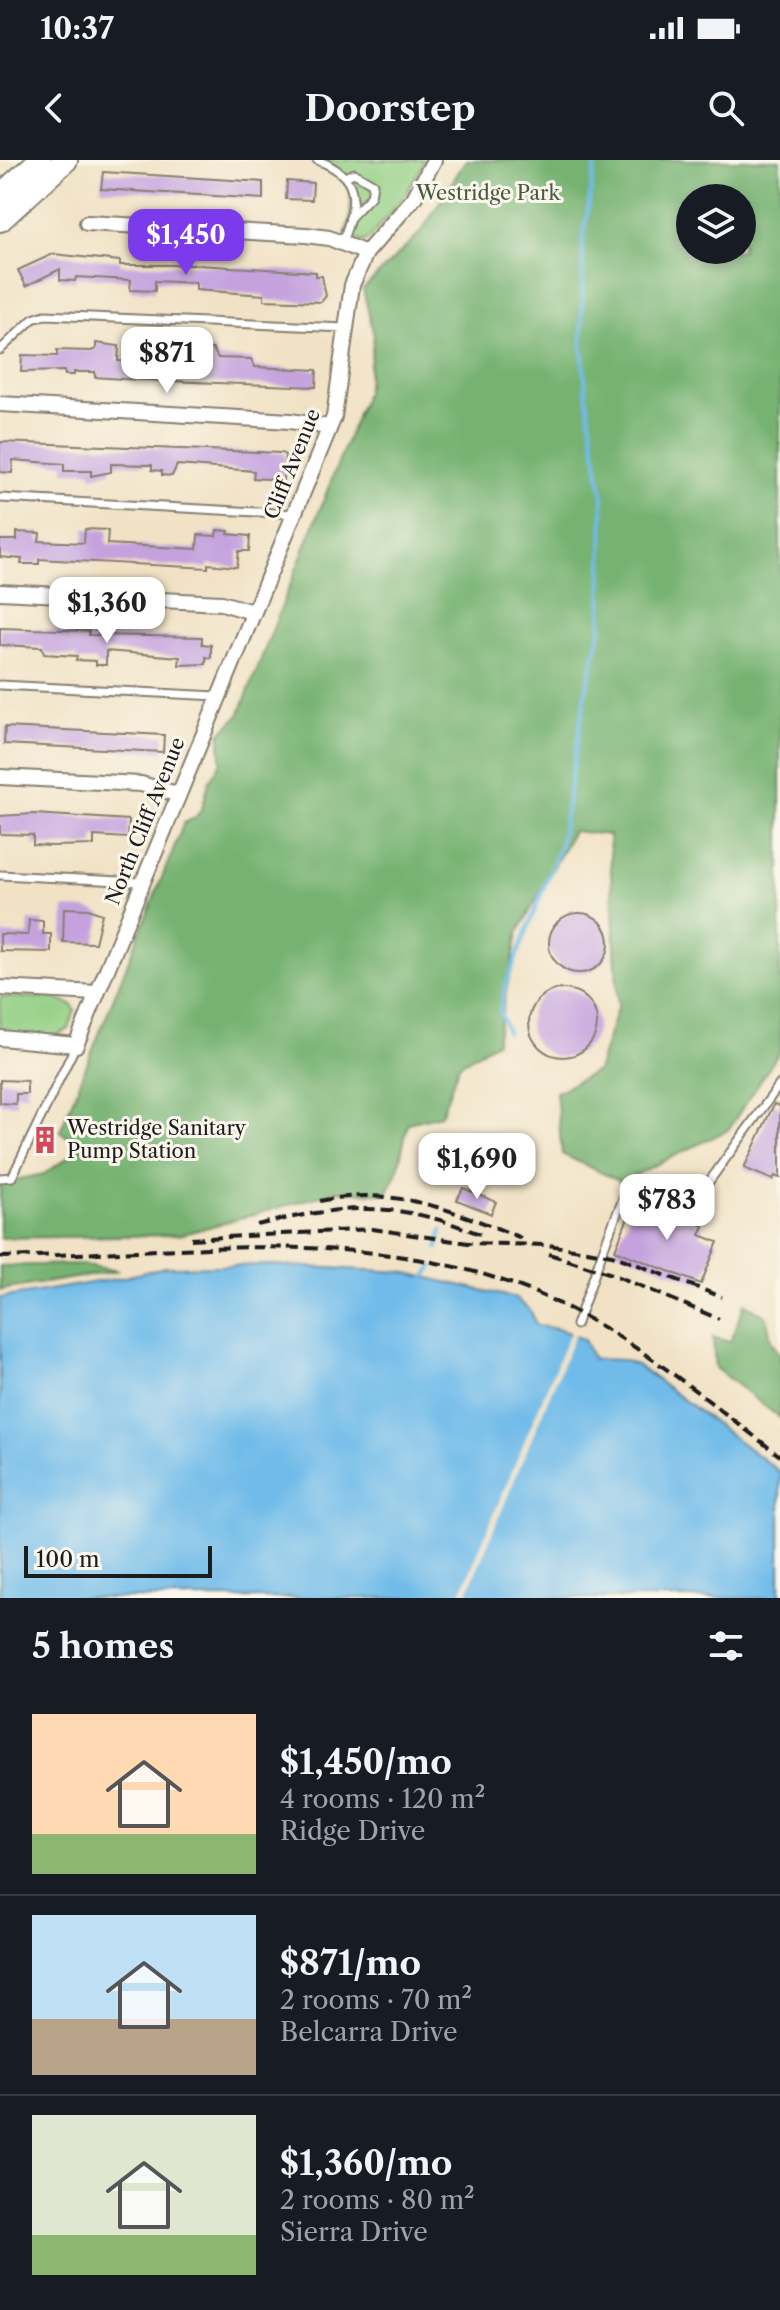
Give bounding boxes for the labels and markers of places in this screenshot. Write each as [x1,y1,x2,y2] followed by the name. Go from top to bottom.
[121,209,251,277] pin: $1,450
[120,327,214,395] pin: $871
[42,577,172,645] pin: $1,360
[66,1116,247,1163] place label: Westridge Sanitary Pump Station
[30,1125,60,1155] building icon: Westridge Sanitary Pump Station
[412,1133,542,1201] pin: $1,690
[620,1174,714,1242] pin: $783

